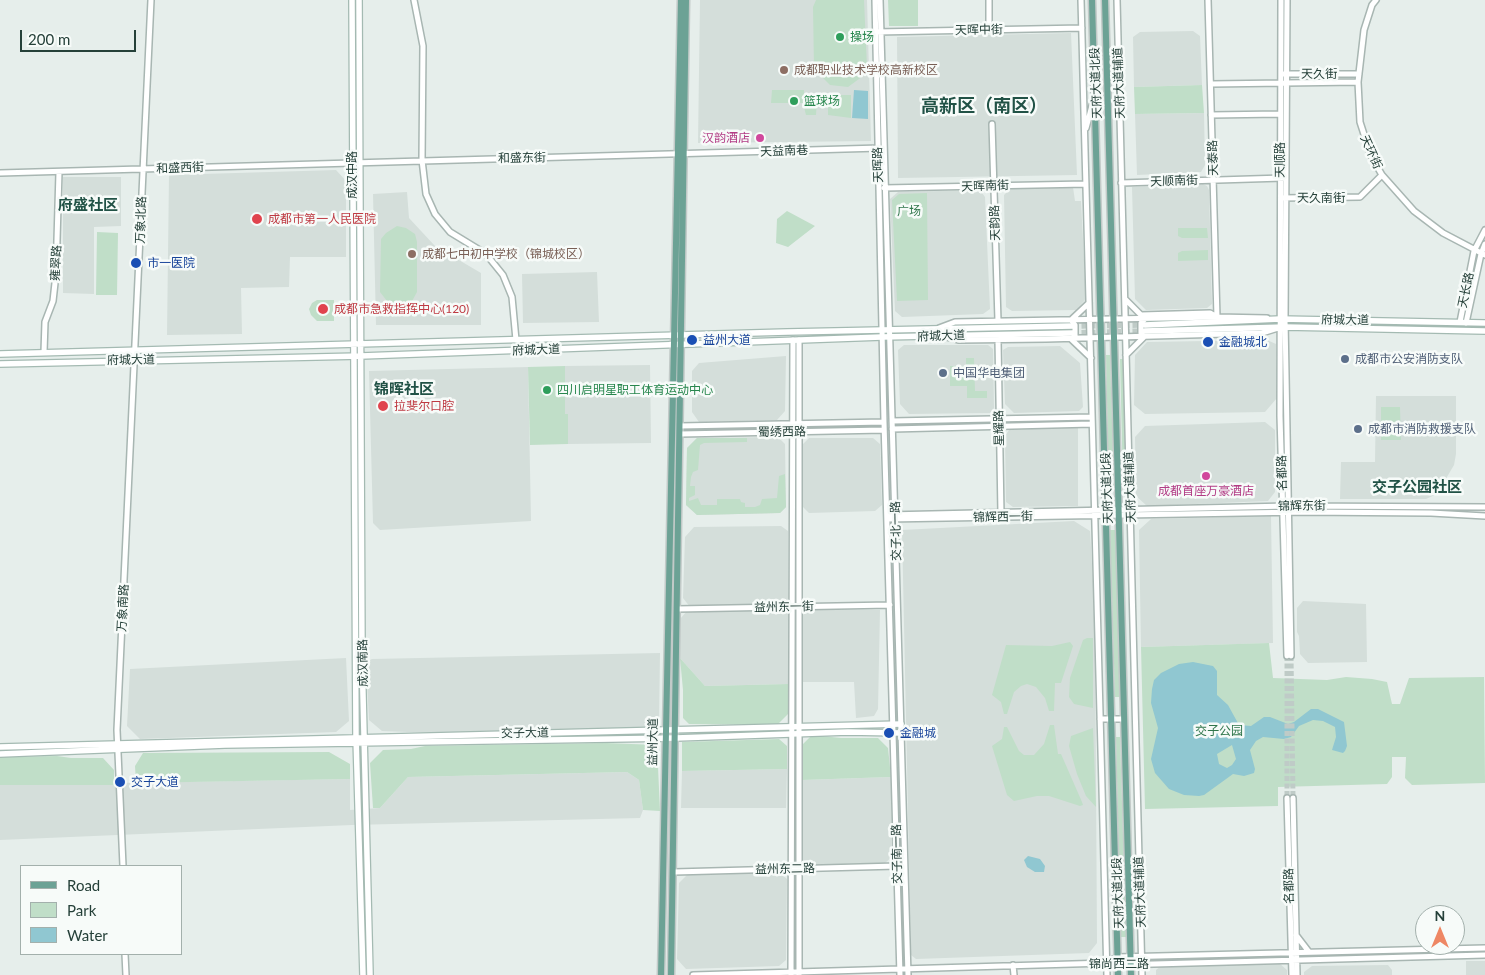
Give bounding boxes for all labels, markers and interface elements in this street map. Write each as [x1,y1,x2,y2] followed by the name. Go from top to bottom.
[22,20,139,52] scale bar
[955,22,1003,38] street label: 天晖中街
[28,30,70,48] text: 200 m
[850,30,874,44] place label: 操场
[834,31,846,43] marker: 操场
[1088,47,1104,119] street label: 天府大道北段
[1111,47,1127,119] street label: 天府大道辅道
[794,63,938,77] place label: 成都职业技术学校高新校区
[778,64,790,76] marker: 成都职业技术学校高新校区
[1301,67,1337,81] street label: 天久街
[804,94,840,108] place label: 篮球场
[788,95,800,107] marker: 篮球场
[921,95,1047,117] district label: 高新区（南区）
[702,131,750,145] place label: 汉韵酒店
[754,132,766,144] marker: 汉韵酒店
[1357,133,1385,171] street label: 天环街
[1205,140,1221,176] street label: 天泰路
[1273,142,1287,178] street label: 天顺路
[760,143,808,159] street label: 天益南巷
[870,147,886,183] street label: 天晖路
[498,150,546,166] street label: 和盛东街
[345,151,359,199] street label: 成汉中路
[156,160,204,176] street label: 和盛西街
[1150,173,1198,189] street label: 天顺南街
[961,178,1009,194] street label: 天晖南街
[1297,191,1345,205] street label: 天久南街
[58,196,118,214] district label: 府盛社区
[133,196,149,244] street label: 万象北路
[897,204,921,218] park label: 广场
[987,205,1003,241] street label: 天韵路
[250,212,264,226] marker: 成都市第一人民医院
[268,212,376,226] place label: 成都市第一人民医院
[48,245,64,281] street label: 雍翠路
[422,247,590,261] place label: 成都七中初中学校（锦城校区）
[406,248,418,260] marker: 成都七中初中学校（锦城校区）
[129,256,143,270] marker: 市一医院
[147,256,195,270] place label: 市一医院
[1455,271,1477,309] street label: 天长路
[316,302,330,316] marker: 成都市急救指挥中心(120)
[334,302,469,316] place label: 成都市急救指挥中心(120)
[1321,312,1369,328] street label: 府城大道
[917,328,965,344] street label: 府城大道
[685,333,699,347] marker: 益州大道
[703,333,751,347] place label: 益州大道
[1201,335,1215,349] marker: 金融城北
[1219,335,1267,349] place label: 金融城北
[512,342,560,358] street label: 府城大道
[107,352,155,368] street label: 府城大道
[1355,352,1463,366] place label: 成都市公安消防支队
[1339,353,1351,365] marker: 成都市公安消防支队
[953,366,1025,380] place label: 中国华电集团
[937,367,949,379] marker: 中国华电集团
[374,380,434,398] district label: 锦晖社区
[557,383,713,397] place label: 四川启明星职工体育运动中心
[541,384,553,396] marker: 四川启明星职工体育运动中心
[376,399,390,413] marker: 拉斐尔口腔
[394,399,454,413] place label: 拉斐尔口腔
[991,410,1007,446] street label: 星耀路
[1368,422,1476,436] place label: 成都市消防救援支队
[1352,423,1364,435] marker: 成都市消防救援支队
[758,424,806,440] street label: 蜀绣西路
[1122,451,1138,523] street label: 天府大道辅道
[1099,452,1115,524] street label: 天府大道北段
[1274,455,1290,491] street label: 名都路
[1200,470,1212,482] marker: 成都首座万豪酒店
[1372,478,1462,496] district label: 交子公园社区
[1158,484,1254,498] place label: 成都首座万豪酒店
[1278,498,1326,514] street label: 锦辉东街
[888,501,904,561] street label: 交子北一路
[973,509,1033,525] street label: 锦辉西一街
[115,584,131,632] street label: 万象南路
[754,599,814,615] street label: 益州东一街
[355,639,371,687] street label: 成汉南路
[645,718,661,766] street label: 益州大道
[1195,724,1243,738] park label: 交子公园
[501,725,549,741] street label: 交子大道
[882,726,896,740] marker: 金融城
[900,726,936,740] place label: 金融城
[113,775,127,789] marker: 交子大道
[131,775,179,789] place label: 交子大道
[889,824,905,884] street label: 交子南一路
[1132,856,1148,928] street label: 天府大道辅道
[1110,857,1126,929] street label: 天府大道北段
[755,861,815,877] street label: 益州东二路
[20,865,182,955] legend
[1281,868,1297,904] street label: 名都路
[67,876,100,894] text: Road
[67,901,96,919] text: Park
[1415,905,1465,955] north arrow
[1435,907,1445,924] text: N
[67,926,108,944] text: Water
[1089,957,1149,971] street label: 锦尚西二路

